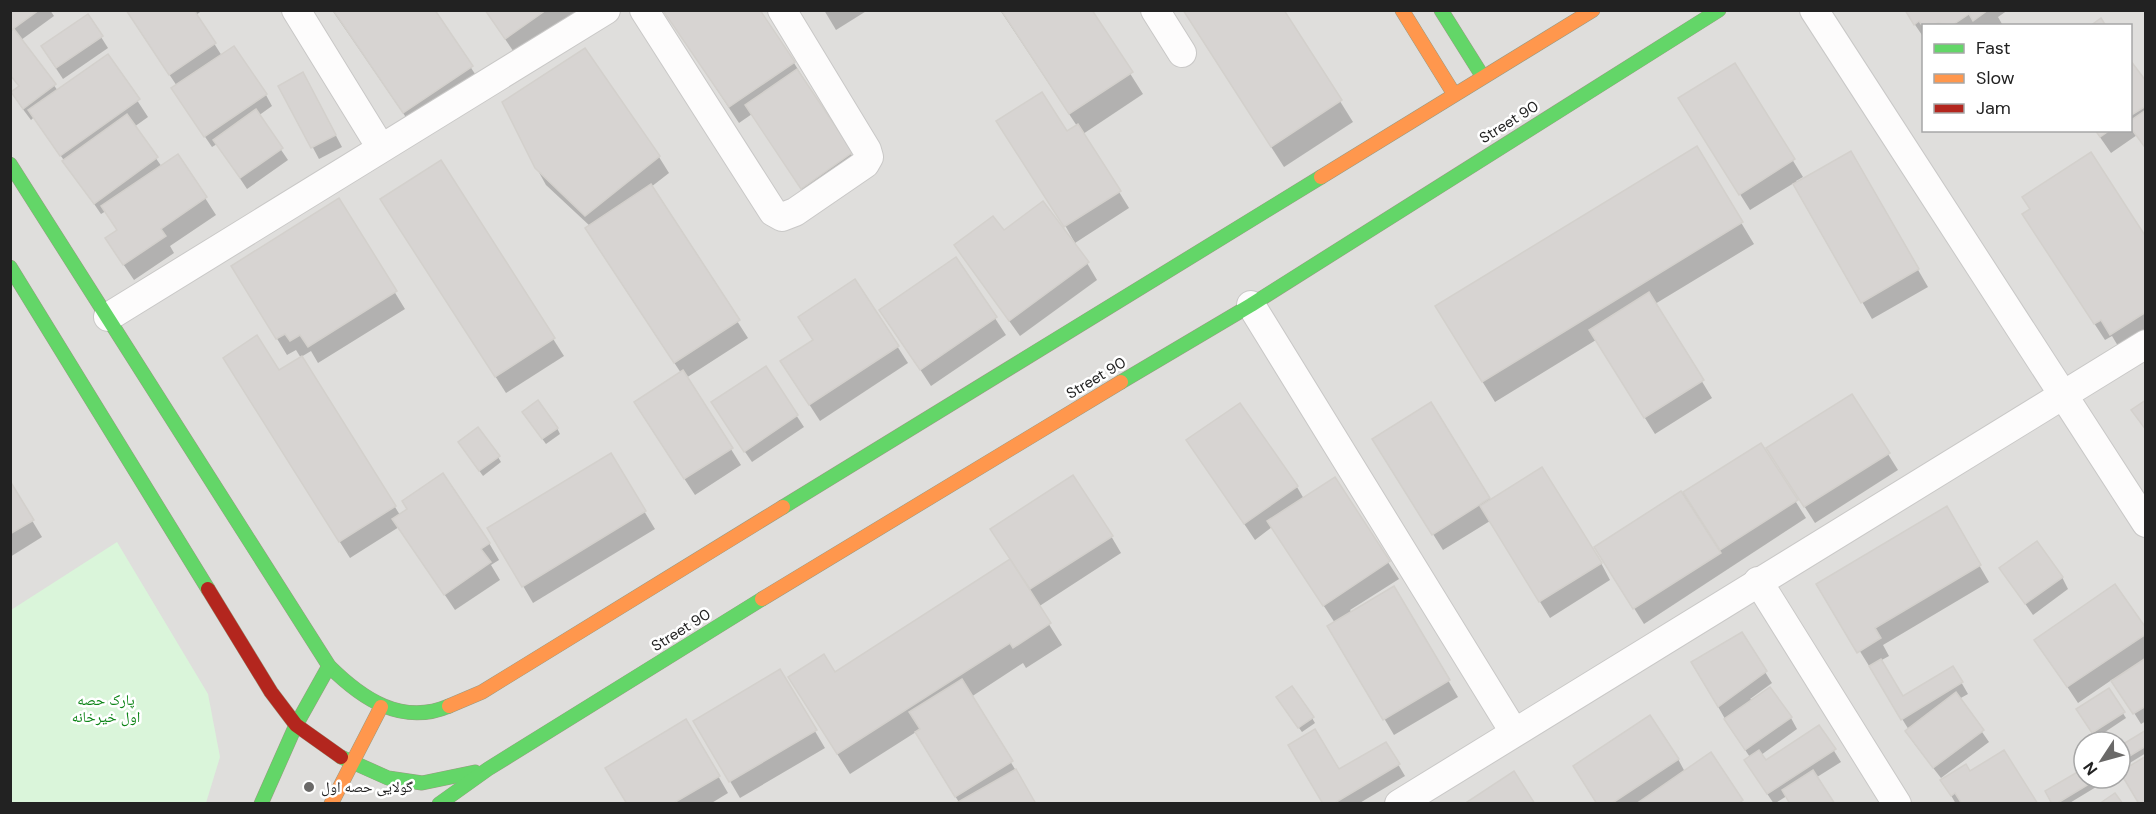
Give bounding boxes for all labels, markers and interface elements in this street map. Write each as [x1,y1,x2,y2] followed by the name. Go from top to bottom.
[1922,24,2132,132] legend
[1976,36,2011,60] text: Fast
[1976,66,2015,90] text: Slow
[1476,96,1542,148] street label: Street 90
[1976,96,2011,120] text: Jam
[1062,352,1130,404] street label: Street 90
[648,604,714,656] street label: Street 90
[72,690,140,727] park label: پارک حصه اول خیرخانه
[2072,730,2132,790] north arrow
[2078,758,2102,779] text: N
[321,777,413,797] place label: گولایی حصه اول
[302,780,316,794] marker: گولایی حصه اول

